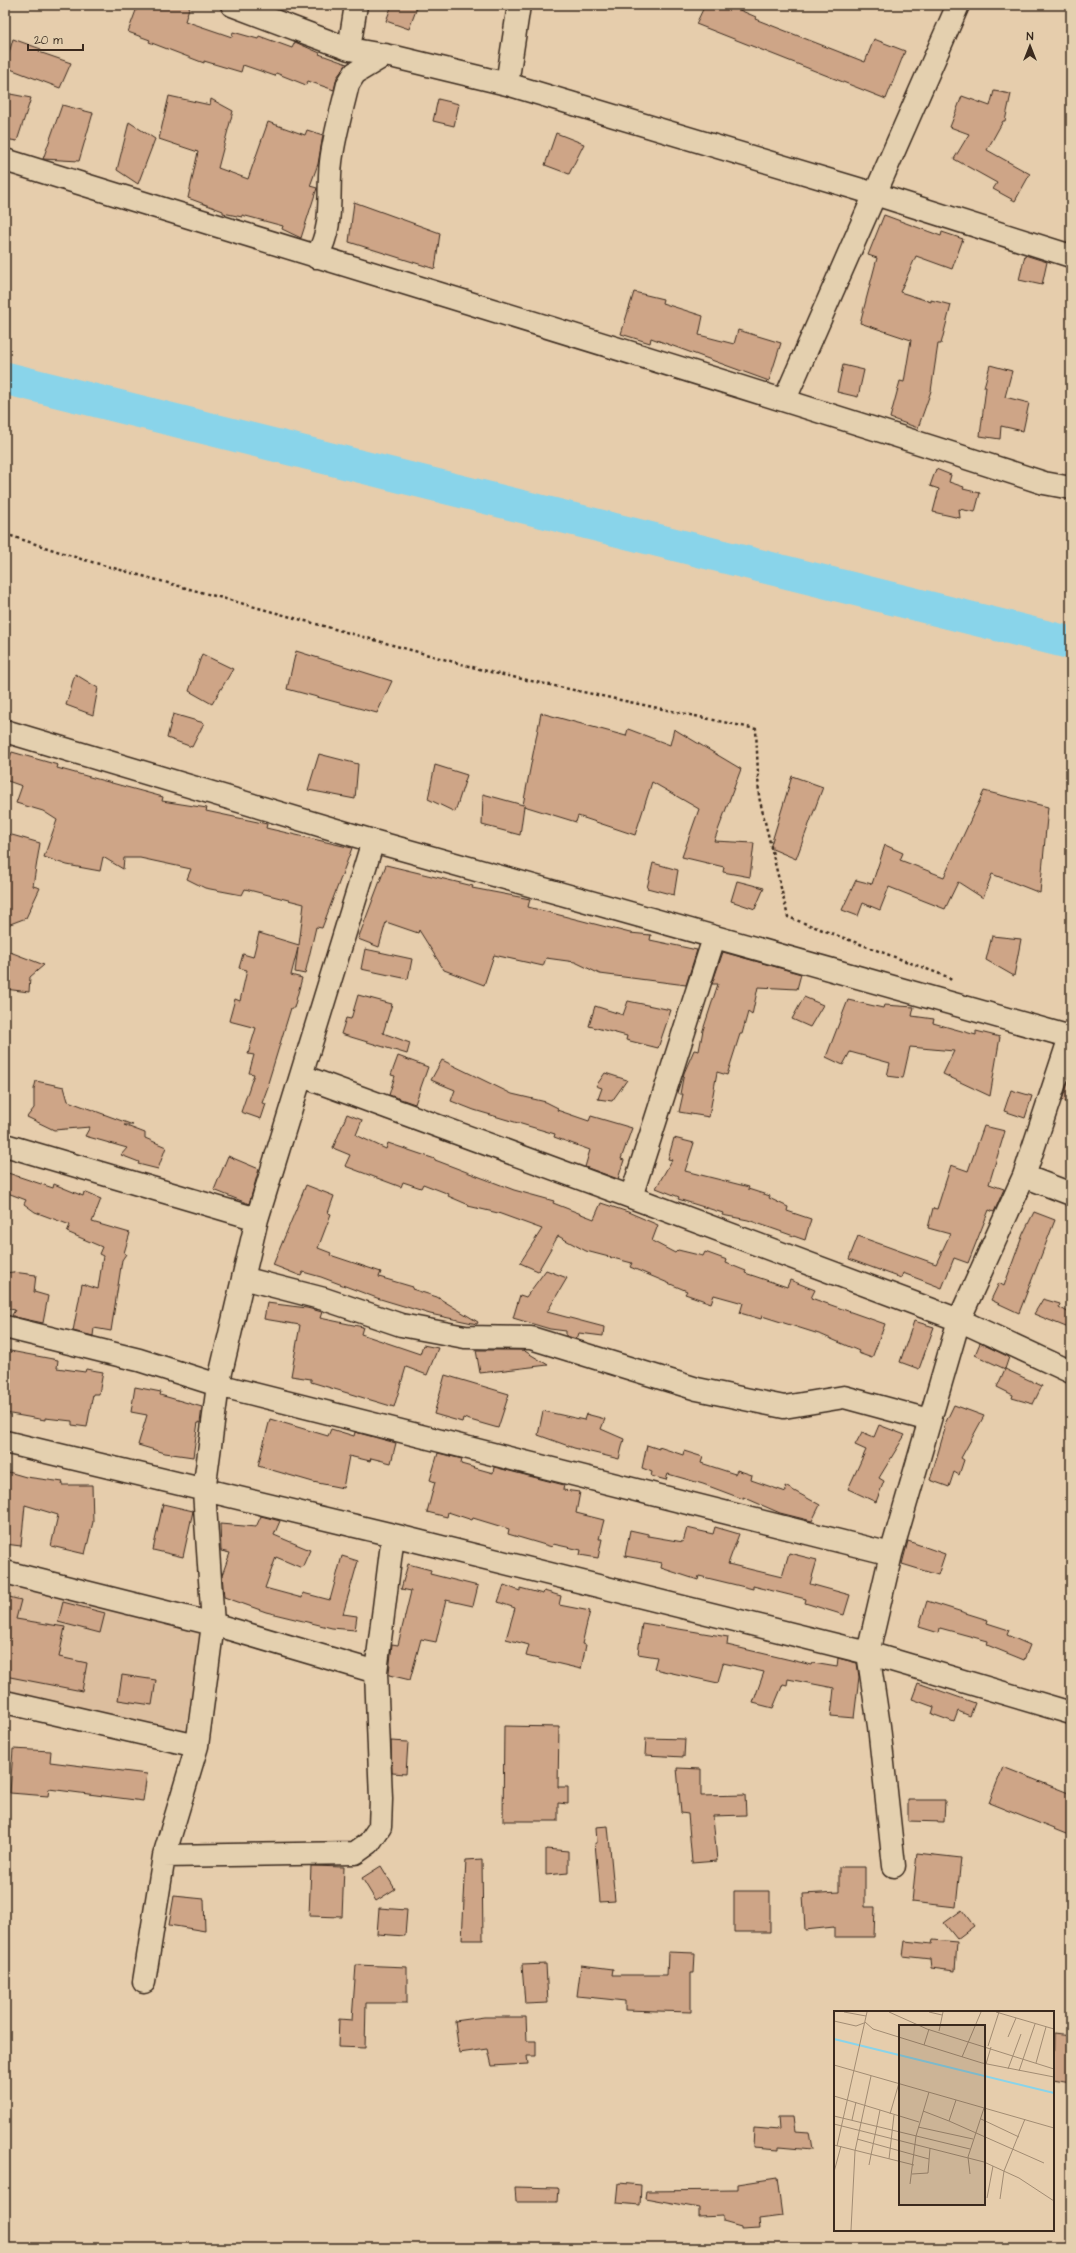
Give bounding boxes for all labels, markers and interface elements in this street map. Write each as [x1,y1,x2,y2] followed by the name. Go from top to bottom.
[28,26,83,52] scale bar
[1010,26,1050,66] north arrow
[1027,29,1034,44] text: N
[34,32,63,49] text: 20 m
[834,2011,1054,2231] inset map

